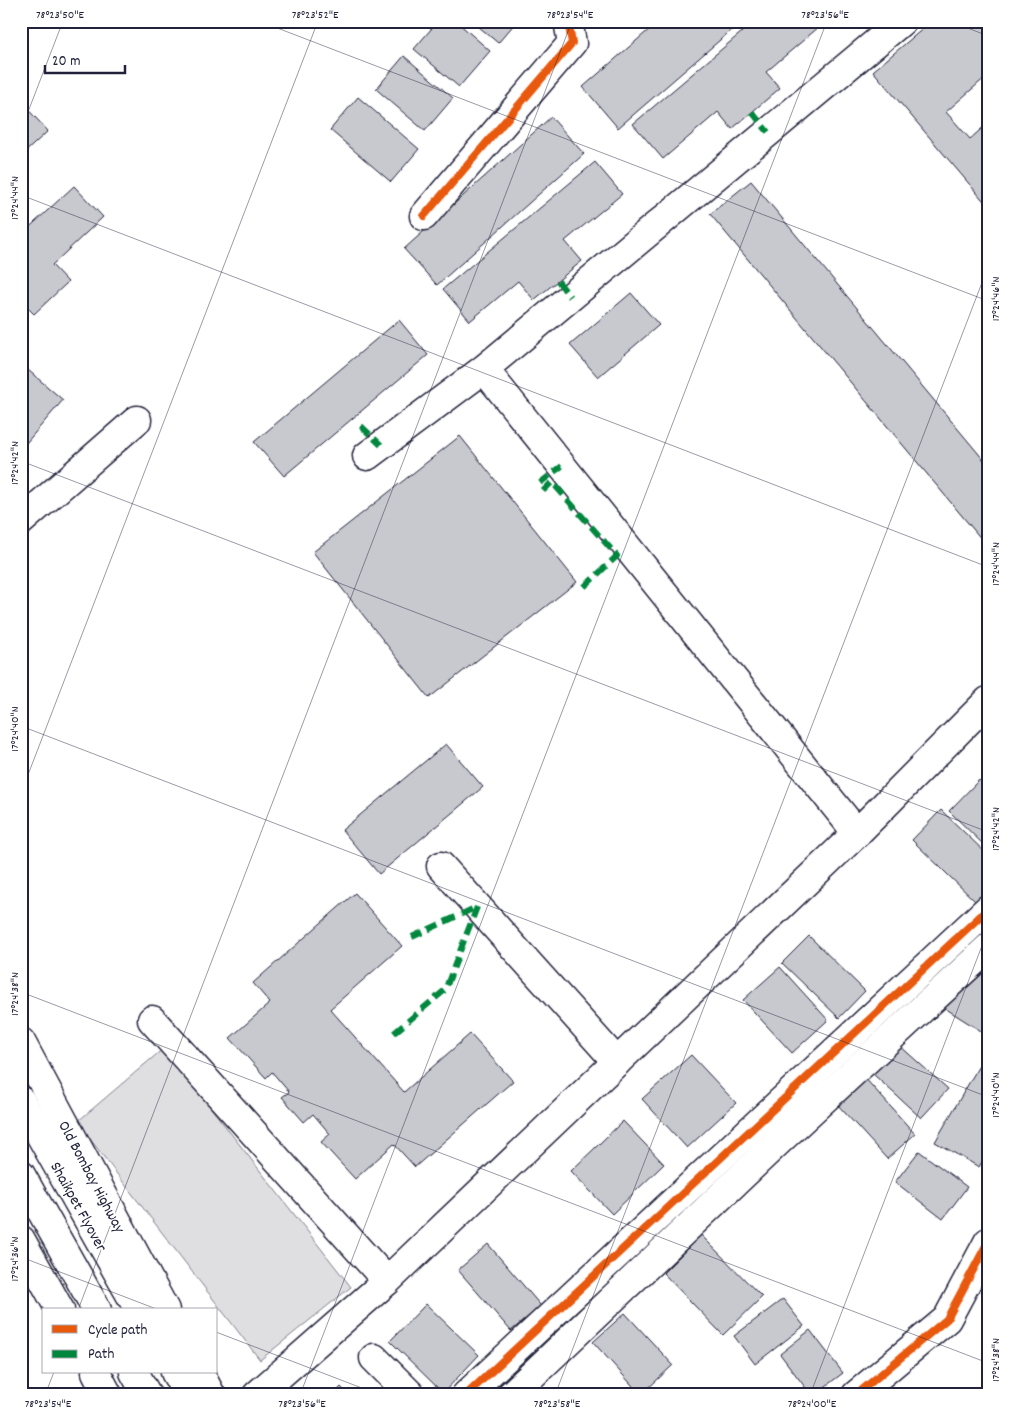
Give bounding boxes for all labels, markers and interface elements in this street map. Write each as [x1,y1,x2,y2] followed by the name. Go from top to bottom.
[36,7,85,24] text: 78°23'50"E
[292,7,339,24] text: 78°23'52"E
[547,7,594,24] text: 78°23'54"E
[801,7,849,24] text: 78°23'56"E
[45,42,125,74] scale bar
[52,51,80,73] text: 20 m
[7,176,24,220] text: 17°24'44"N
[988,277,1005,321] text: 17°24'46"N
[7,441,24,485] text: 17°24'42"N
[988,542,1005,586] text: 17°24'44"N
[7,706,24,752] text: 17°24'40"N
[988,807,1005,851] text: 17°24'42"N
[7,972,24,1016] text: 17°24'38"N
[988,1072,1005,1118] text: 17°24'40"N
[51,1117,130,1238] street label: Old Bombay Highway
[44,1158,112,1256] street label: Shaikpet Flyover
[7,1236,24,1282] text: 17°24'36"N
[42,1308,218,1374] legend
[88,1320,148,1342] text: Cycle path
[988,1338,1005,1382] text: 17°24'38"N
[88,1344,114,1366] text: Path
[25,1396,72,1413] text: 78°23'54"E
[278,1396,326,1413] text: 78°23'56"E
[534,1396,581,1413] text: 78°23'58"E
[788,1396,837,1413] text: 78°24'00"E

